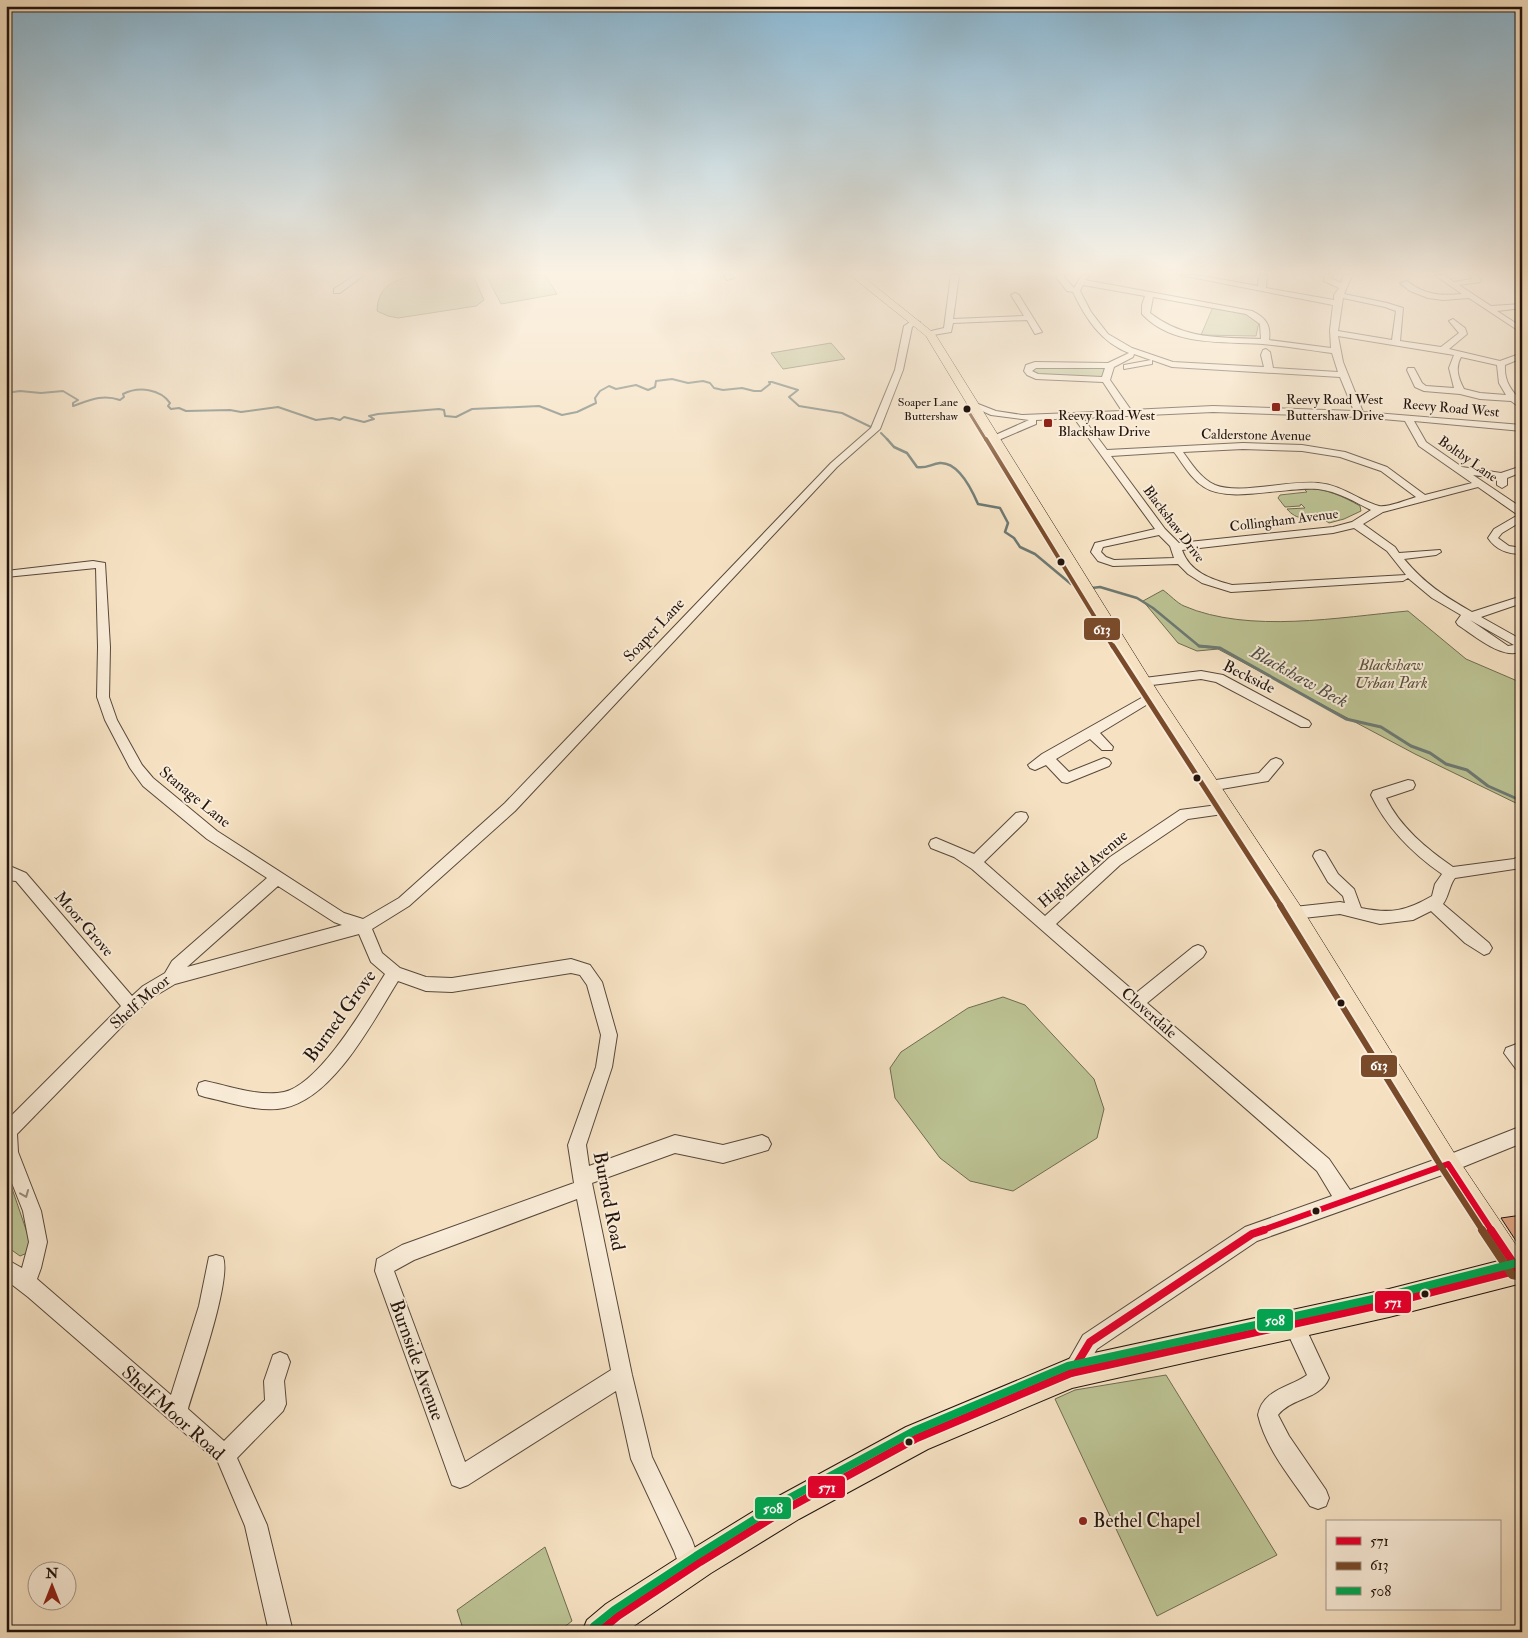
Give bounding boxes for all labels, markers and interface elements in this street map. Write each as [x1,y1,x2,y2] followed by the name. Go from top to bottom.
[1286,391,1384,424] place label: Reevy Road West Buttershaw Drive
[898,395,959,424] place label: Soaper Lane Buttershaw
[1402,395,1501,422] street label: Reevy Road West
[1270,401,1282,413] marker: Reevy Road West Buttershaw Drive
[962,404,972,414] marker: Soaper Lane Buttershaw
[1058,407,1156,440] place label: Reevy Road West Blackshaw Drive
[1042,417,1054,429] marker: Reevy Road West Blackshaw Drive
[1201,426,1311,444] street label: Calderstone Avenue
[1434,432,1501,487] street label: Boltby Lane
[1140,482,1209,566] street label: Blackshaw Drive
[1229,505,1339,535] street label: Collingham Avenue
[1056,557,1066,567] unlabelled marker
[619,594,690,667] street label: Soaper Lane
[1083,617,1121,641] line badge: 613
[1093,621,1111,638] text: 613
[1245,640,1352,713] water label: Blackshaw Beck
[1354,655,1428,693] park label: Blackshaw Urban Park
[1220,656,1279,698] street label: Beckside
[155,762,235,832] street label: Stanage Lane
[1192,773,1202,783] unlabelled marker
[1034,826,1132,912] street label: Highfield Avenue
[50,887,118,961] street label: Moor Grove
[298,965,382,1067] street label: Burned Grove
[106,970,174,1034] street label: Shelf Moor
[1117,983,1181,1043] street label: Cloverdale
[1336,998,1346,1008] unlabelled marker
[1360,1054,1398,1078] line badge: 613
[1370,1057,1388,1074] text: 613
[588,1150,630,1253] street label: Burned Road
[19,1190,29,1198] one-way arrow
[1311,1206,1321,1216] unlabelled marker
[1420,1289,1430,1299] unlabelled marker
[1374,1290,1412,1314] line badge: 571
[1384,1294,1402,1311] text: 571
[384,1296,450,1424] street label: Burnside Avenue
[1256,1308,1294,1332] line badge: 508
[1265,1312,1285,1329] text: 508
[116,1360,230,1466] street label: Shelf Moor Road
[904,1437,914,1447] unlabelled marker
[807,1475,846,1499] line badge: 571
[818,1479,836,1496] text: 571
[754,1496,792,1520] line badge: 508
[763,1500,783,1517] text: 508
[1093,1509,1201,1534] place label: Bethel Chapel
[1077,1515,1089,1527] marker: Bethel Chapel
[1326,1520,1500,1610] legend
[1370,1532,1389,1551] text: 571
[1370,1556,1389,1575] text: 613
[28,1560,78,1610] north arrow
[45,1565,59,1582] text: N
[1370,1582,1391,1601] text: 508

